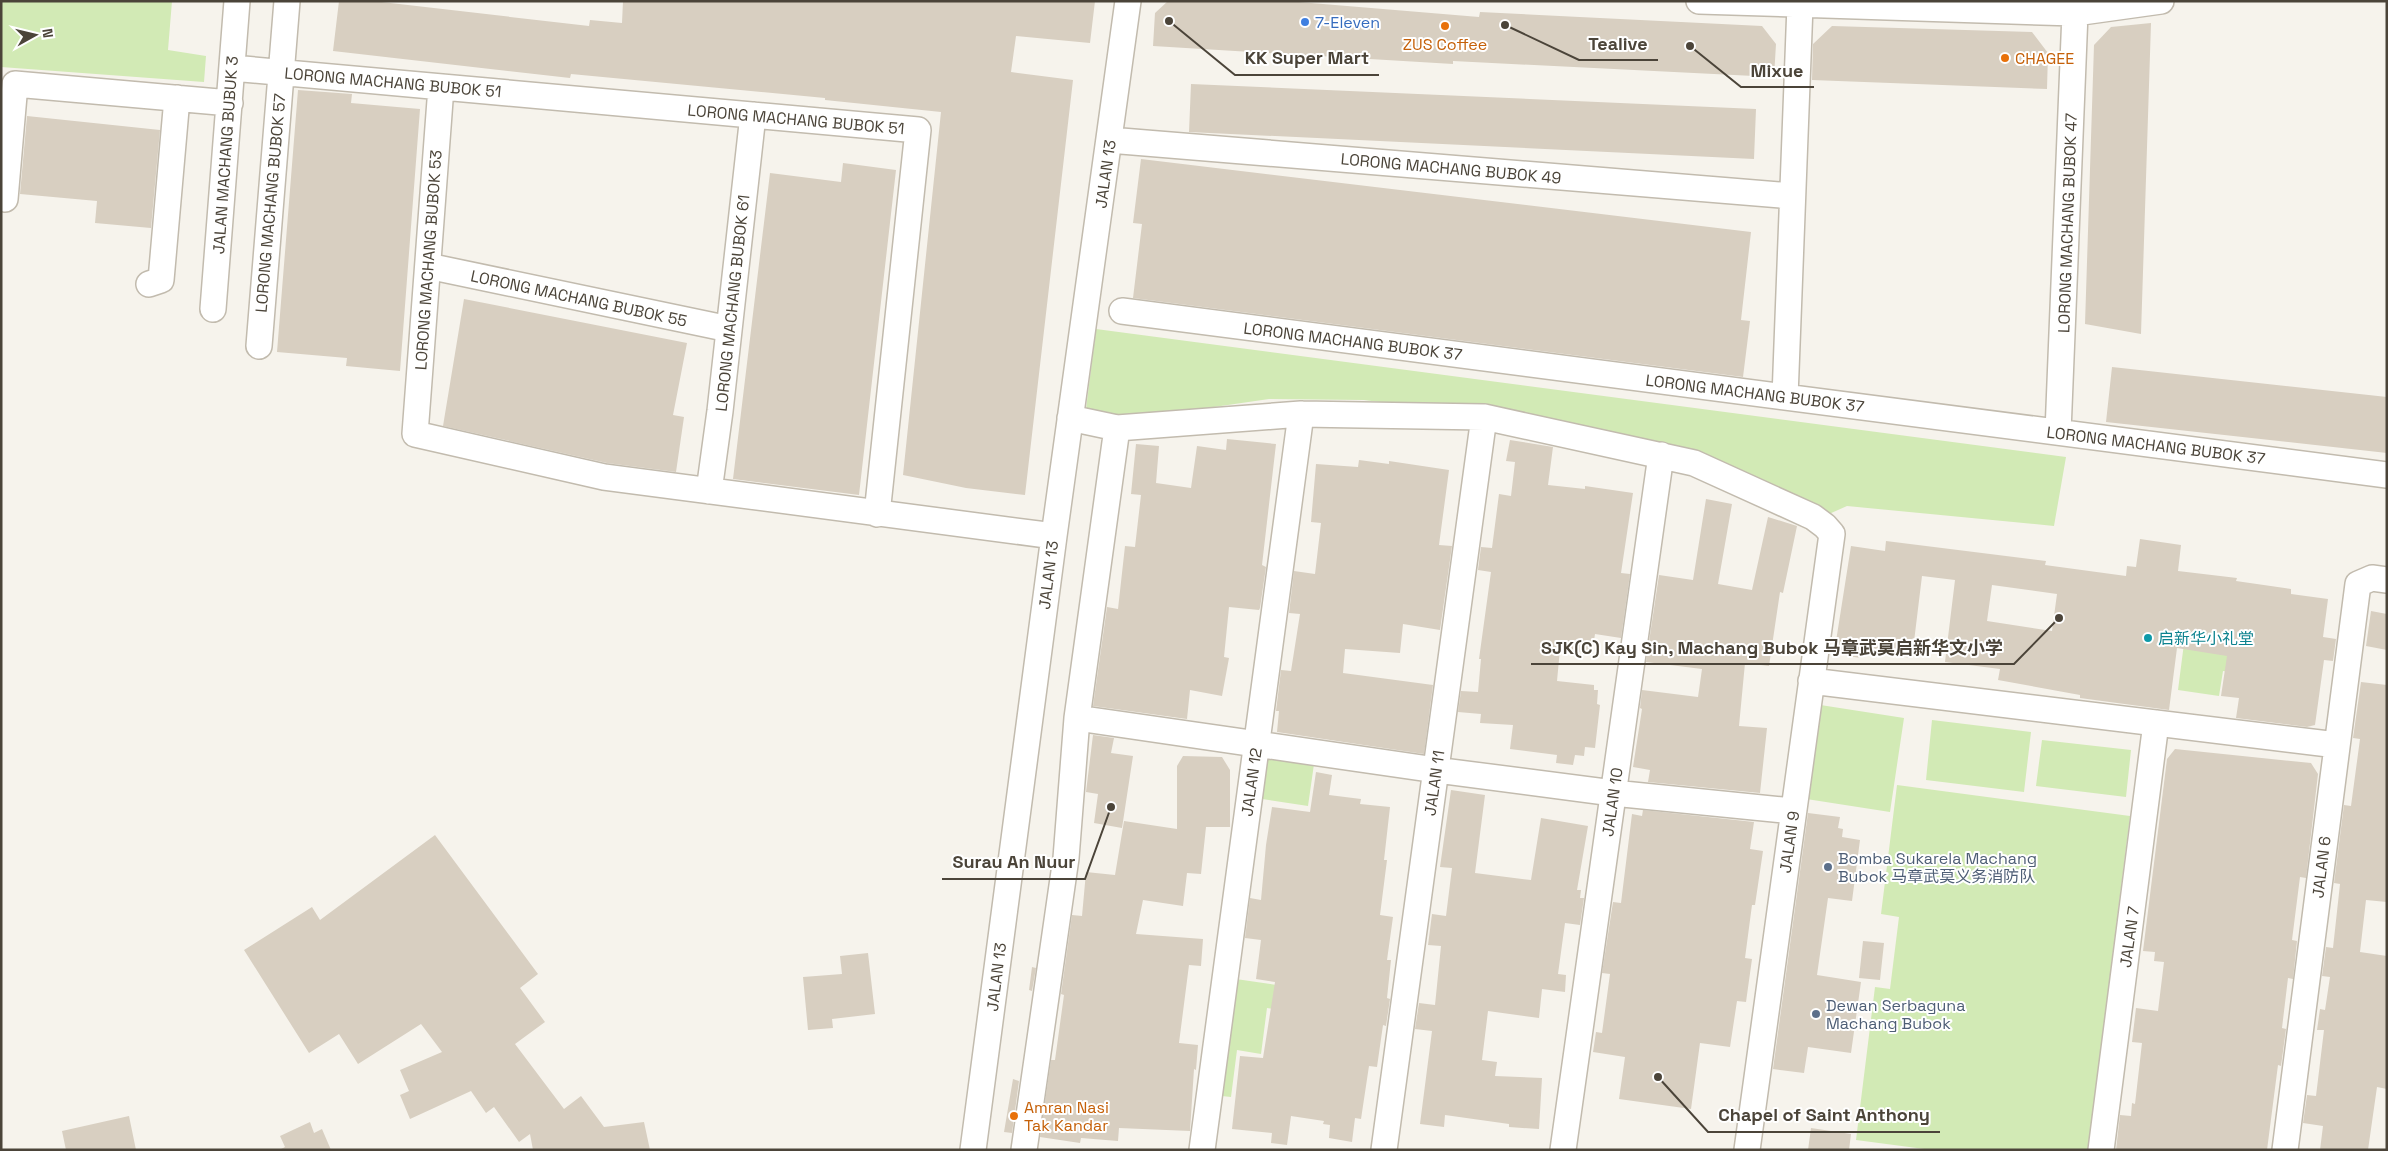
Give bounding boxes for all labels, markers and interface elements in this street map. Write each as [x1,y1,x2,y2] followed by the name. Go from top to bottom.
[10,10,60,60] north arrow
[1315,12,1380,33] place label: 7-Eleven
[1299,16,1311,28] marker: 7-Eleven
[1439,20,1451,32] marker: ZUS Coffee
[38,27,57,39] text: N
[1579,27,1658,60] callout: Tealive
[1588,32,1648,55] text: Tealive
[1403,34,1487,55] place label: ZUS Coffee
[1235,42,1379,75] callout: KK Super Mart
[1245,46,1369,69] text: KK Super Mart
[2015,48,2074,69] place label: CHAGEE
[1999,52,2011,64] marker: CHAGEE
[1741,54,1814,87] callout: Mixue
[208,55,243,255] street label: JALAN MACHANG BUBUK 3
[1751,59,1803,82] text: Mixue
[284,63,502,102] street label: LORONG MACHANG BUBOK 51
[250,93,291,314] street label: LORONG MACHANG BUBOK 57
[687,100,905,139] street label: LORONG MACHANG BUBOK 51
[2053,113,2082,333] street label: LORONG MACHANG BUBOK 47
[1090,138,1121,210] street label: JALAN 13
[1340,148,1562,189] street label: LORONG MACHANG BUBOK 49
[410,149,447,371] street label: LORONG MACHANG BUBOK 53
[711,194,754,413] street label: LORONG MACHANG BUBOK 61
[469,265,689,332] street label: LORONG MACHANG BUBOK 55
[1242,318,1464,365] street label: LORONG MACHANG BUBOK 37
[1644,370,1866,417] street label: LORONG MACHANG BUBOK 37
[2045,422,2267,469] street label: LORONG MACHANG BUBOK 37
[1034,540,1063,611] street label: JALAN 13
[2158,628,2254,649] place label: 启新华小礼堂
[1531,631,2014,664] callout: SJK(C) Kay Sin, Machang Bubok 马章武莫启新华文小学
[2142,632,2154,644] marker: 启新华小礼堂
[1541,636,2003,659] text: SJK(C) Kay Sin, Machang Bubok 马章武莫启新华文小学
[1236,746,1267,818] street label: JALAN 12
[1420,749,1449,817] street label: JALAN 11
[1597,766,1628,838] street label: JALAN 10
[1775,810,1804,874] street label: JALAN 9
[2307,835,2336,899] street label: JALAN 6
[942,846,1085,879] callout: Surau An Nuur
[1838,848,2037,887] place label: Bomba Sukarela Machang Bubok 马章武莫义务消防队
[953,850,1075,873] text: Surau An Nuur
[1822,861,1834,873] marker: Bomba Sukarela Machang Bubok 马章武莫义务消防队
[2115,905,2144,969] street label: JALAN 7
[982,942,1011,1013] street label: JALAN 13
[1826,995,1965,1034] place label: Dewan Serbaguna Machang Bubok
[1810,1008,1822,1020] marker: Dewan Serbaguna Machang Bubok
[1024,1097,1109,1136] place label: Amran Nasi Tak Kandar
[1708,1099,1940,1132] callout: Chapel of Saint Anthony
[1718,1103,1930,1126] text: Chapel of Saint Anthony
[1008,1110,1020,1122] marker: Amran Nasi Tak Kandar

